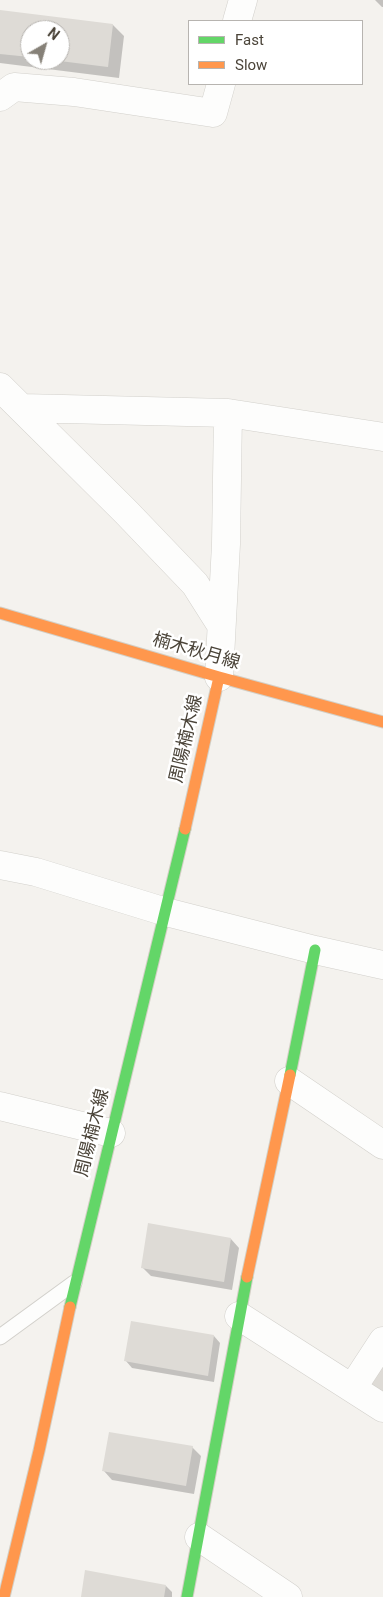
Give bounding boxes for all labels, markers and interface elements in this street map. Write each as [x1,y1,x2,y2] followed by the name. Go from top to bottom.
[20,20,70,70] north arrow
[188,20,363,85] legend
[45,25,62,43] text: N
[235,31,264,49] text: Fast
[235,56,267,74] text: Slow
[150,629,242,675] street label: 楠木秋月線
[166,693,208,785] street label: 周陽楠木線
[72,1087,114,1179] street label: 周陽楠木線

